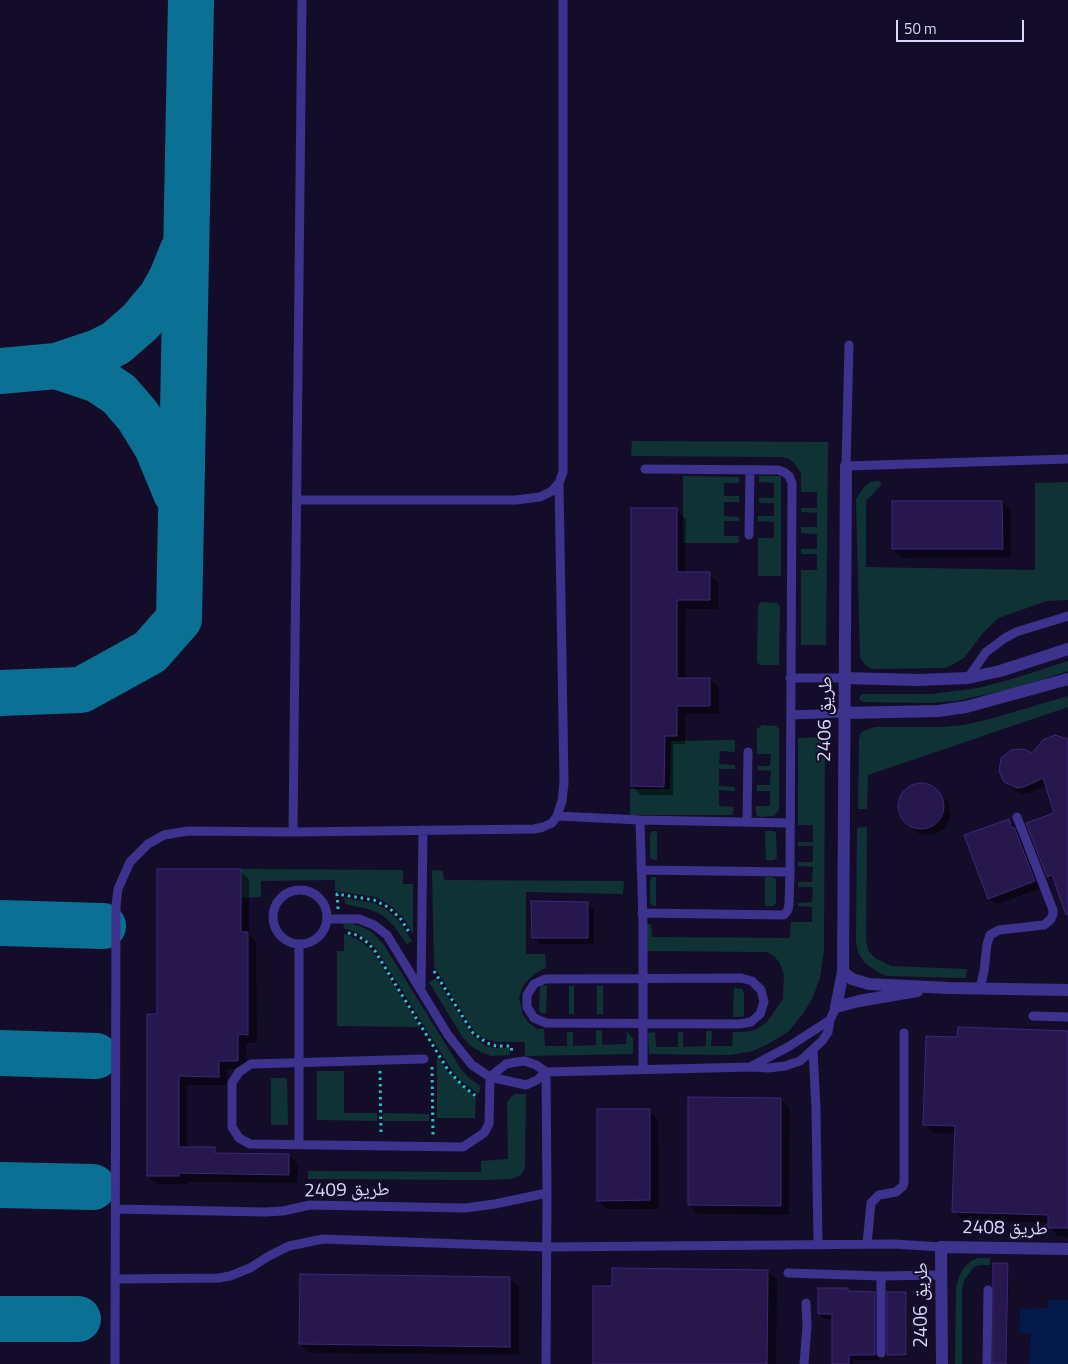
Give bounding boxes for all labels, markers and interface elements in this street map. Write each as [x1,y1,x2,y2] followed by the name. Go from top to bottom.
[898,10,1026,42] scale bar
[904,17,937,40] text: 50 m
[814,676,838,762] street label: طريق 2406
[304,1179,390,1203] street label: طريق 2409
[962,1217,1048,1241] street label: طريق 2408
[911,1262,933,1348] street label: طريق 2406

